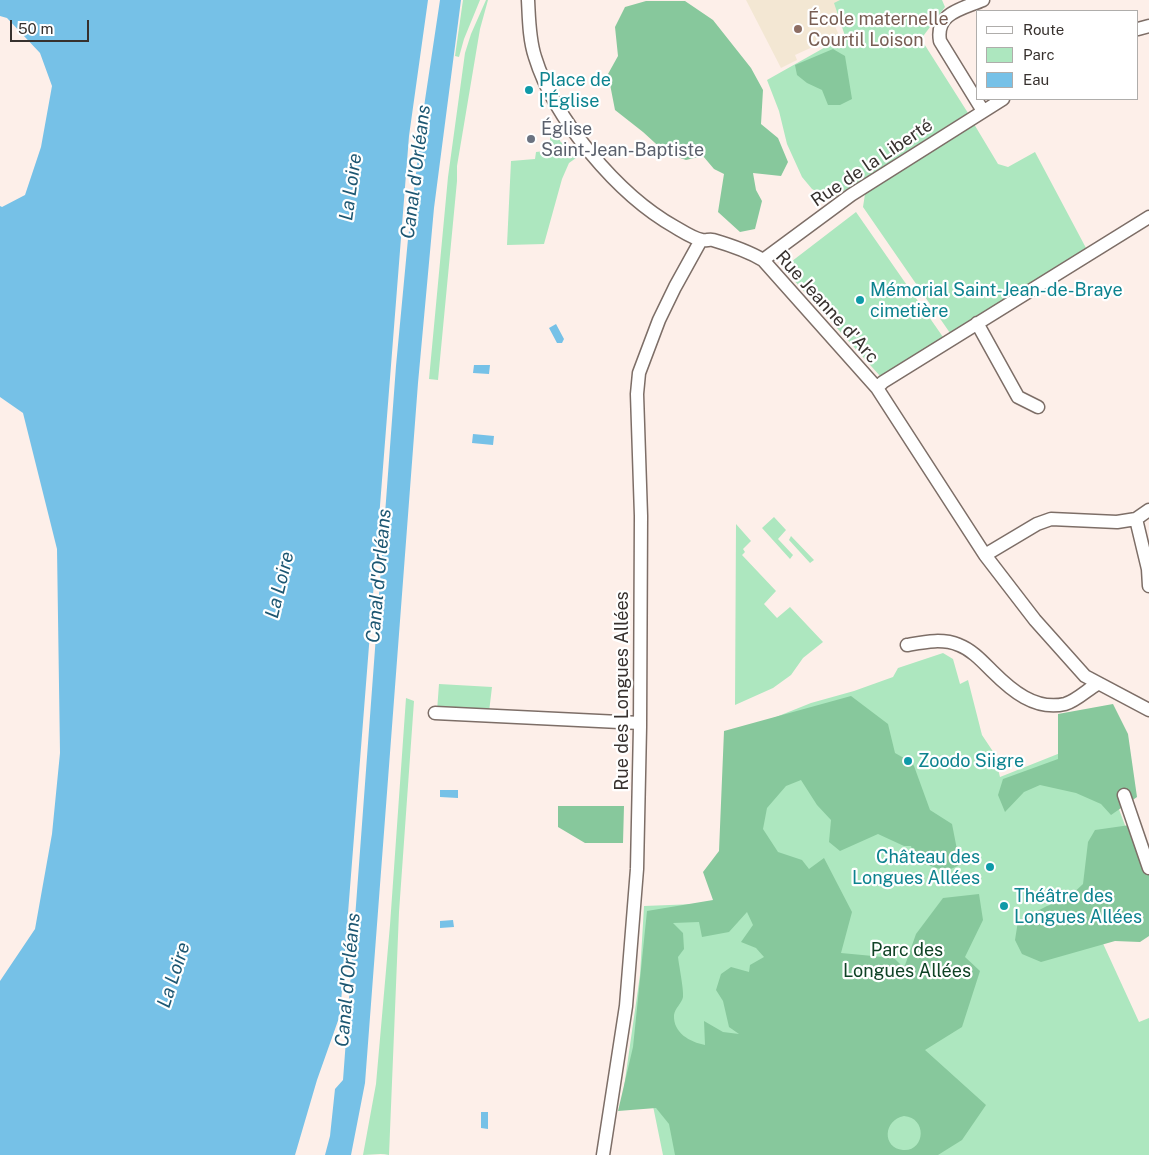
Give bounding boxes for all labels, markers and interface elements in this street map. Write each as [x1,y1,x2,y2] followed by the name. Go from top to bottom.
[808,8,949,50] place label: École maternelle Courtil Loison
[12,10,91,42] scale bar
[976,10,1139,100] legend
[18,20,53,37] text: 50 m
[1023,21,1064,38] text: Route
[792,23,804,35] marker: École maternelle Courtil Loison
[1023,46,1055,63] text: Parc
[539,69,611,112] place label: Place de l'Église
[1023,71,1049,88] text: Eau
[523,84,535,96] marker: Place de l'Église
[396,104,436,240] water label: Canal d'Orléans
[807,114,937,212] street label: Rue de la Liberté
[541,118,704,160] place label: Église Saint-Jean-Baptiste
[525,133,537,145] marker: Église Saint-Jean-Baptiste
[335,152,367,222] water label: La Loire
[771,246,883,368] street label: Rue Jeanne d'Arc
[870,279,1123,322] place label: Mémorial Saint-Jean-de-Braye cimetière
[854,294,866,306] marker: Mémorial Saint-Jean-de-Braye cimetière
[362,508,396,644] water label: Canal d'Orléans
[261,549,299,621] water label: La Loire
[611,591,633,791] street label: Rue des Longues Allées
[918,750,1024,772] place label: Zoodo Siigre
[902,755,914,767] marker: Zoodo Siigre
[852,846,980,889] place label: Château des Longues Allées
[984,861,996,873] marker: Château des Longues Allées
[1014,885,1142,928] place label: Théâtre des Longues Allées
[998,900,1010,912] marker: Théâtre des Longues Allées
[331,912,365,1048] water label: Canal d'Orléans
[153,939,195,1011] water label: La Loire
[843,939,971,982] park label: Parc des Longues Allées

